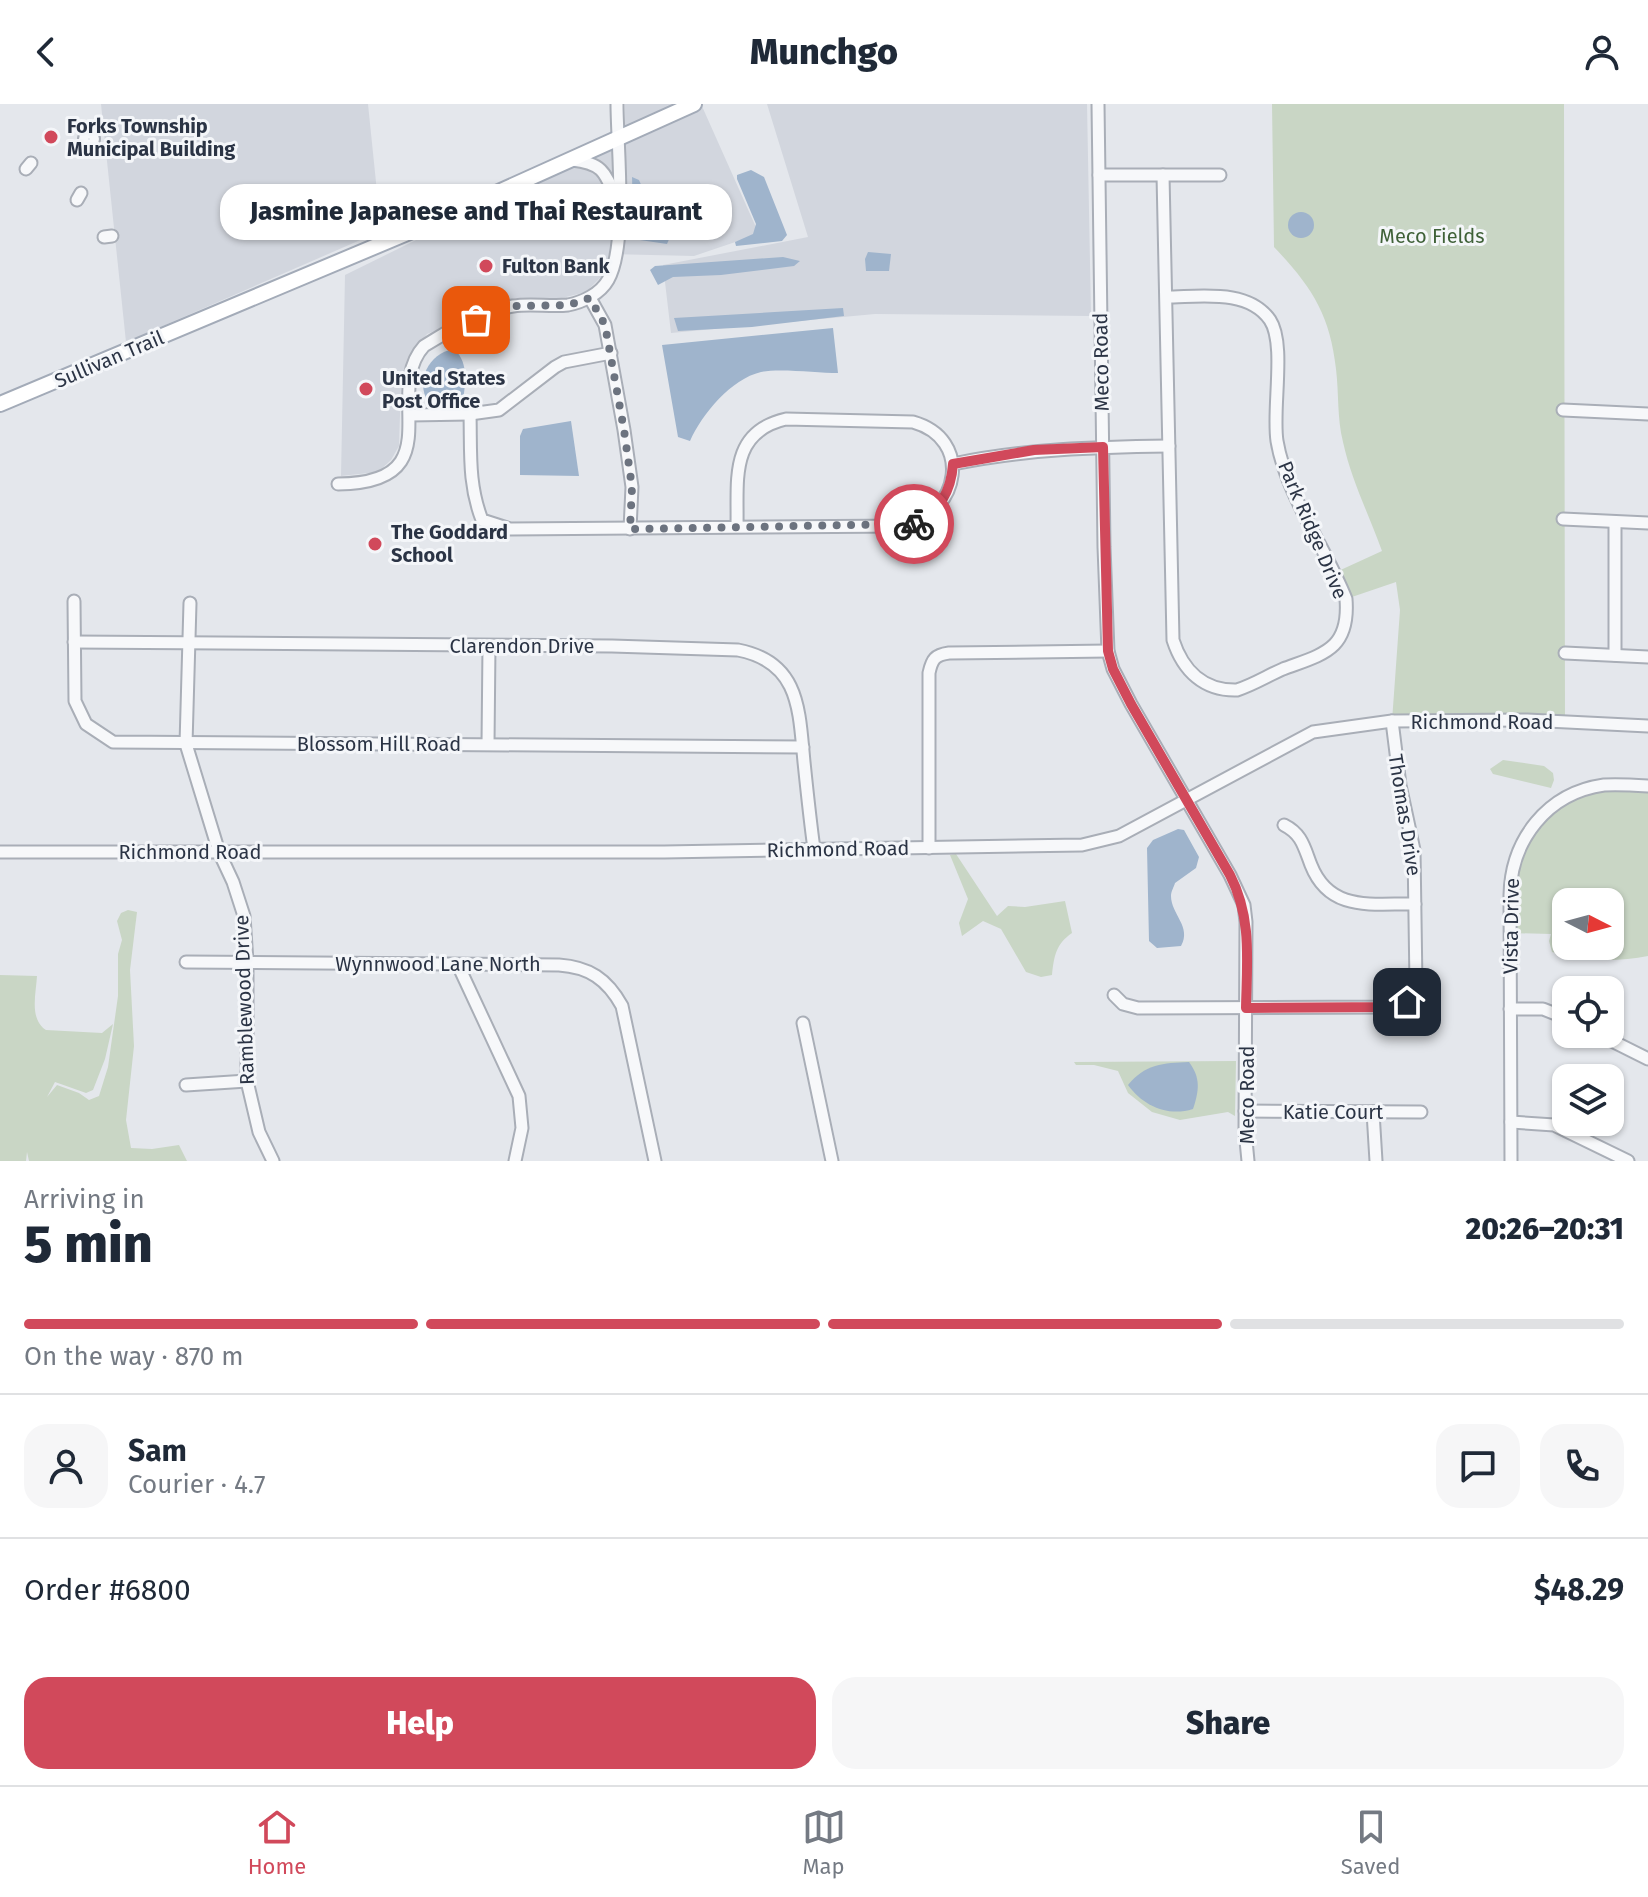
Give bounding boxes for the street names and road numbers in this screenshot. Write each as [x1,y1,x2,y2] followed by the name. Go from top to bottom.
[1088,312,1114,412] street label: Meco Road
[51,325,167,393] street label: Sullivan Trail
[1273,457,1353,603] street label: Park Ridge Drive
[450,634,594,658] street label: Clarendon Drive
[1411,710,1553,734] street label: Richmond Road
[297,732,461,756] street label: Blossom Hill Road
[1384,752,1426,878] street label: Thomas Drive
[766,836,910,862] street label: Richmond Road
[119,840,261,864] street label: Richmond Road
[1498,878,1524,974] street label: Vista Drive
[229,914,259,1086] street label: Ramblewood Drive
[335,952,541,976] street label: Wynnwood Lane North
[1235,1046,1259,1144] street label: Meco Road
[1283,1100,1384,1124] street label: Katie Court

